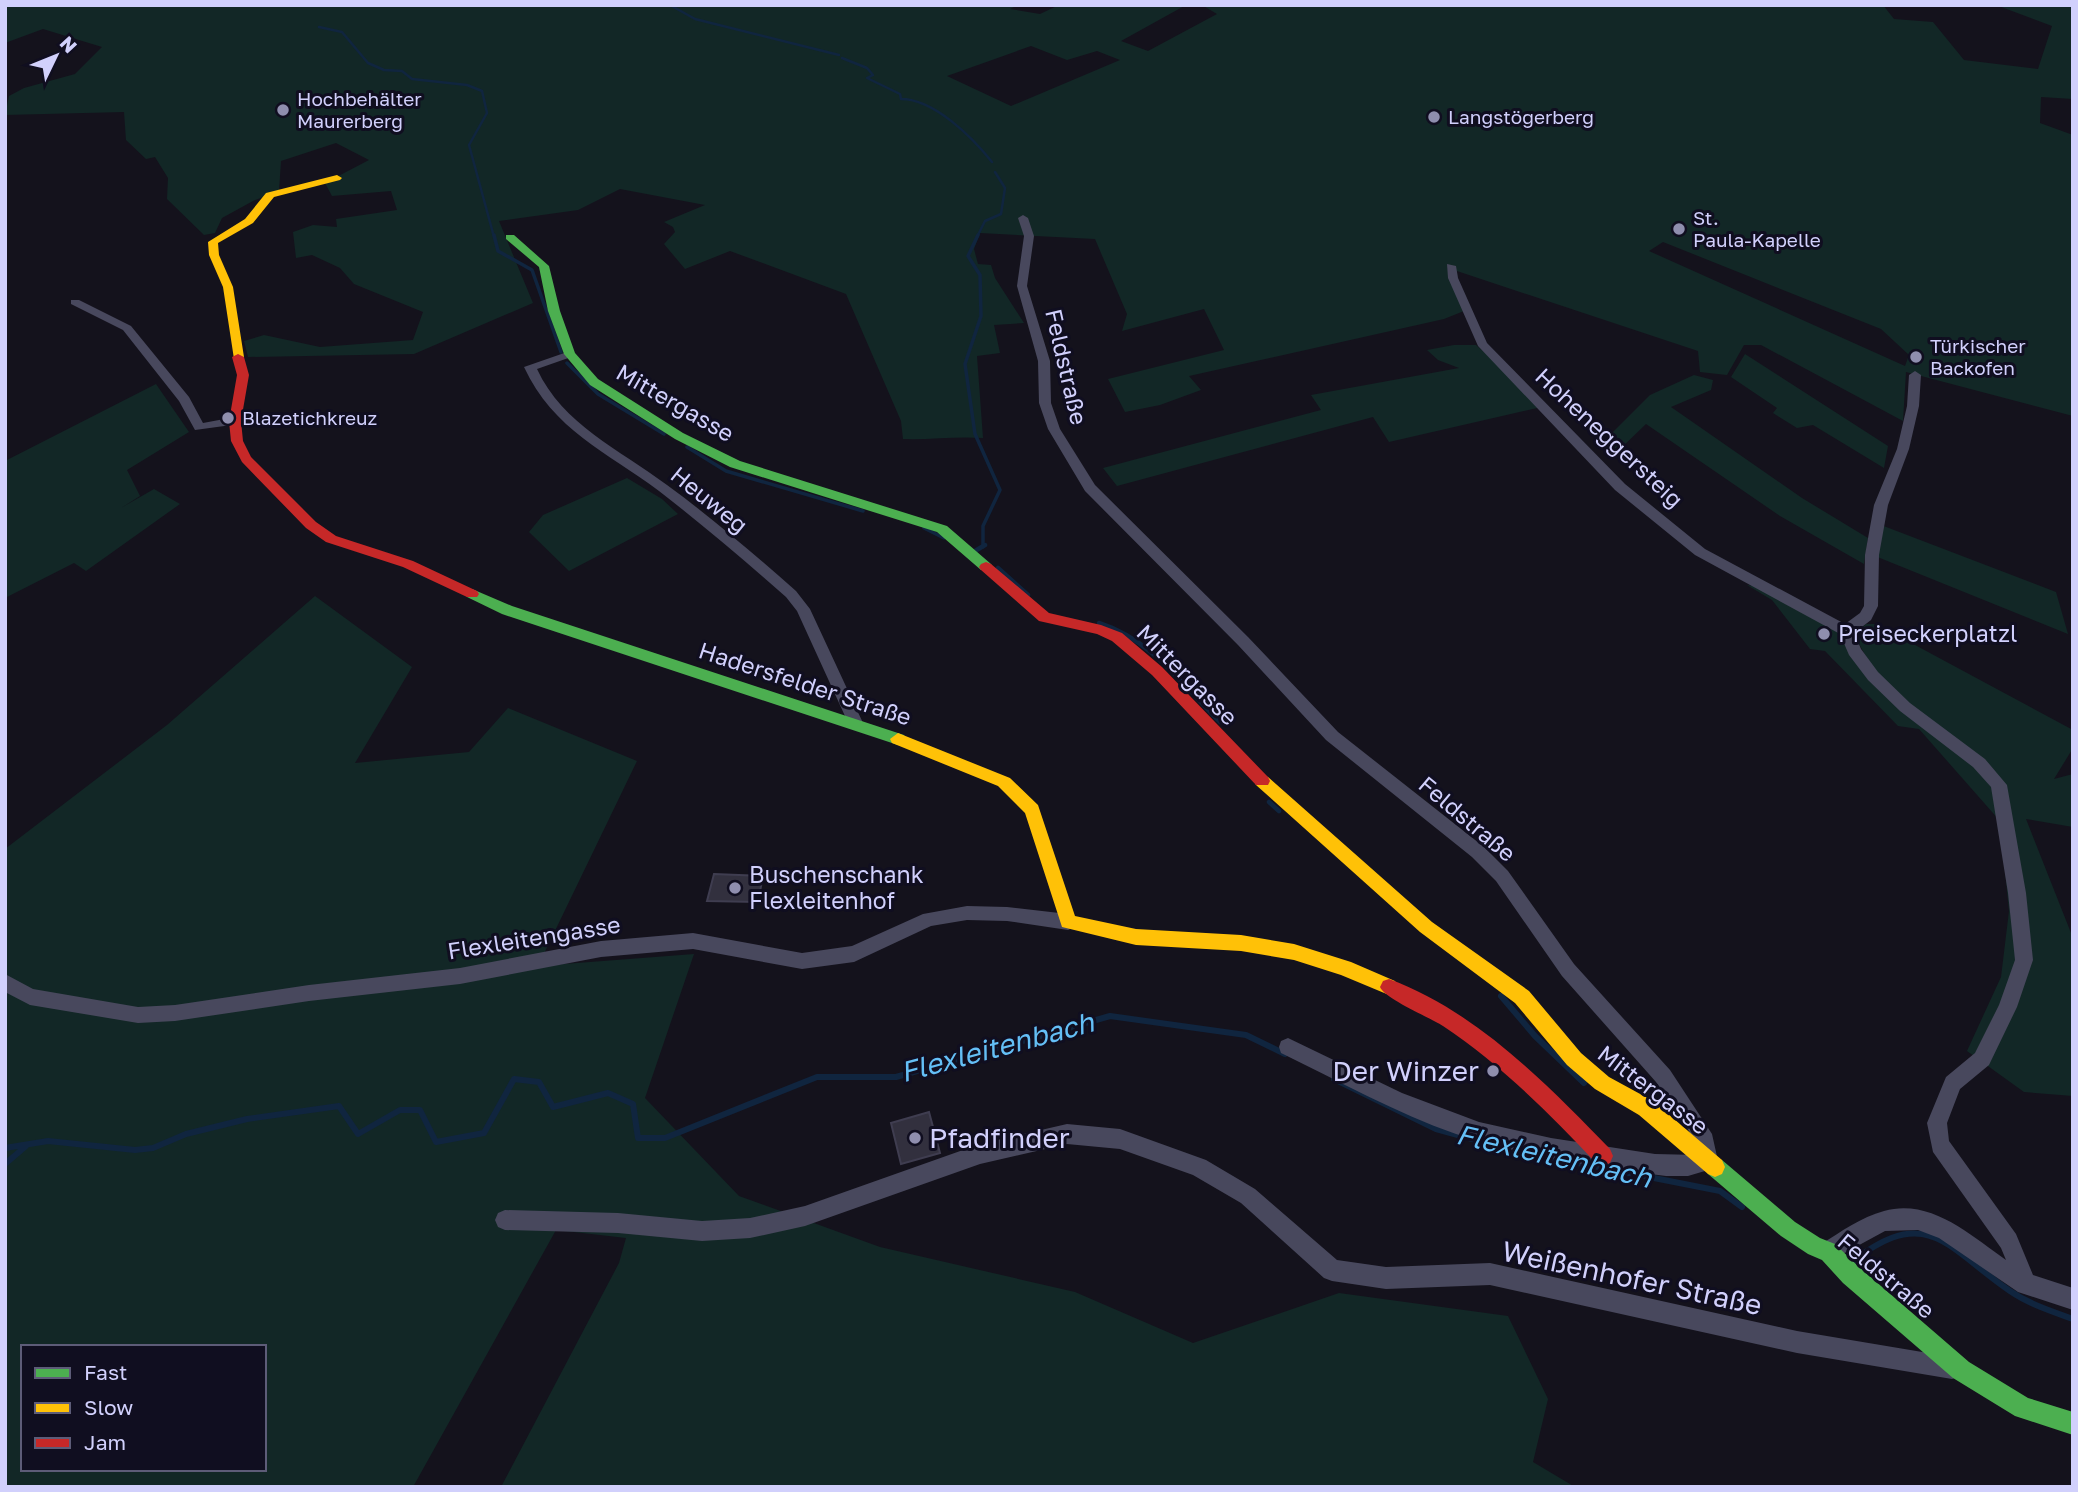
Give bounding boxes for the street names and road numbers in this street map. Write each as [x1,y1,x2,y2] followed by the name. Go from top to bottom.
[1040,306,1094,427] street label: Feldstraße
[612,357,739,447] street label: Mittergasse
[1530,362,1689,513] street label: Hoheneggersteig
[666,460,754,539] street label: Heuweg
[1131,618,1244,731] street label: Mittergasse
[695,635,915,731] street label: Hadersfelder Straße
[1413,770,1522,867] street label: Feldstraße
[445,910,622,964] street label: Flexleitengasse
[1593,1039,1714,1140] street label: Mittergasse
[1832,1227,1941,1324] street label: Feldstraße
[1499,1234,1765,1321] street label: Weißenhofer Straße

